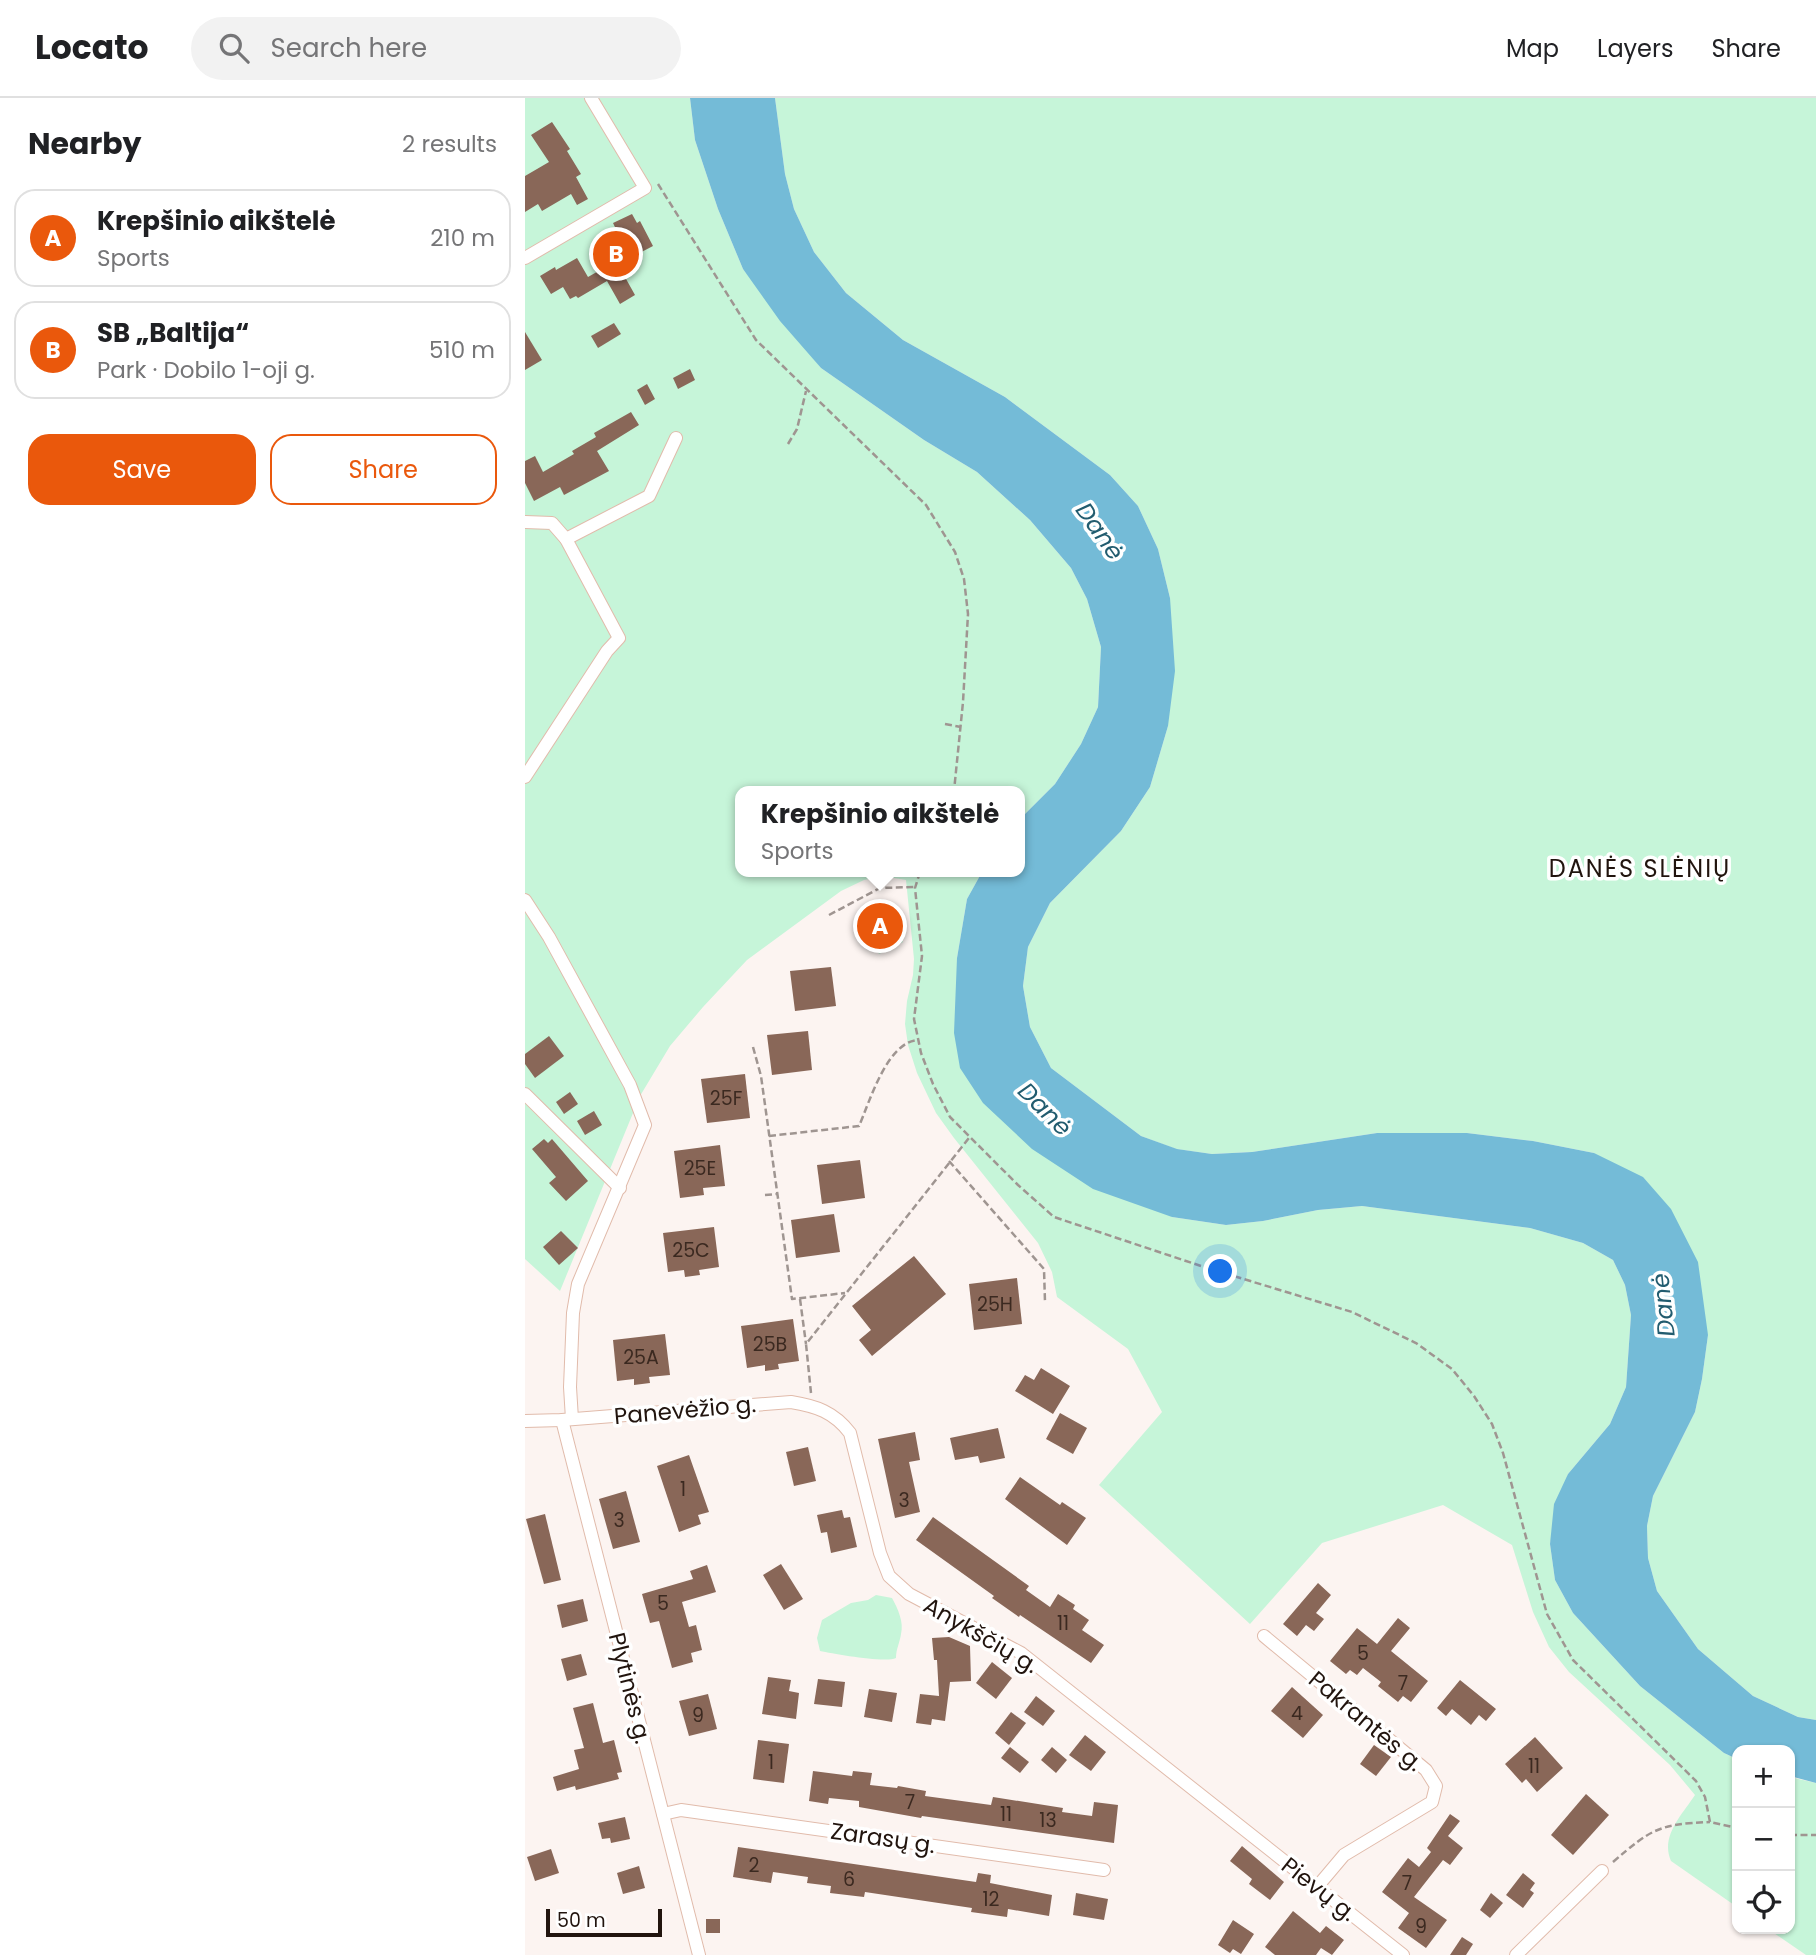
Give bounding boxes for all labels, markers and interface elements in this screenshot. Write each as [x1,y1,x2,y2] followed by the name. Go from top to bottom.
[191,17,681,80] search box
[35,24,149,71] text: Locato
[215,29,253,67] icon: search
[271,30,427,66] text: Search here
[1506,32,1559,65] text: Map
[1597,32,1673,65] text: Layers
[1711,32,1781,65] text: Share
[28,122,142,165] text: Nearby
[402,128,497,160] text: 2 results
[97,203,336,239] text: Krepšinio aikštelė
[45,222,61,254] text: A
[430,222,495,254] text: 210 m
[593,228,639,280] pin: B
[97,242,170,274] text: Sports
[97,315,249,351] text: SB „Baltija“
[45,334,61,366] text: B
[429,334,495,366] text: 510 m
[97,354,315,386] text: Park · Dobilo 1-oji g.
[28,434,256,505] button: Save
[270,434,497,505] button: Share
[1068,496,1132,567] water label: Danė
[735,786,1025,877] popup
[761,796,999,832] text: Krepšinio aikštelė
[761,835,833,867] text: Sports
[1549,852,1731,885] district label: DANĖS SLĖNIŲ
[857,900,903,952] pin: A
[1011,1075,1079,1143] water label: Danė
[710,1085,742,1112] house number: 25F
[684,1155,716,1182] house number: 25E
[672,1237,710,1264] house number: 25C
[1203,1254,1237,1288] your location
[1643,1272,1683,1338] water label: Danė
[977,1291,1013,1318] house number: 25H
[753,1331,787,1358] house number: 25B
[623,1344,659,1371] house number: 25A
[613,1388,757,1432] street label: Panevėžio g.
[680,1476,686,1503] house number: 1
[898,1487,910,1514] house number: 3
[613,1507,625,1534] house number: 3
[918,1589,1044,1681] street label: Anykščių g.
[657,1590,669,1617] house number: 5
[1057,1610,1069,1637] house number: 11
[601,1629,659,1747] street label: Plytinės g.
[1357,1640,1369,1667] house number: 5
[1302,1664,1430,1778] street label: Pakrantės g.
[1398,1670,1408,1697] house number: 7
[1291,1700,1303,1727] house number: 4
[692,1702,704,1729] house number: 9
[1732,1745,1795,1934] map controls
[1732,1745,1795,1808] button: +
[768,1749,774,1776] house number: 1
[1528,1753,1540,1780] house number: 11
[905,1789,915,1816] house number: 7
[1000,1801,1012,1828] house number: 11
[1039,1807,1057,1834] house number: 13
[1732,1808,1795,1871] button: −
[829,1815,937,1861] street label: Zarasų g.
[1275,1849,1363,1929] street label: Pievų g.
[749,1852,760,1879] house number: 2
[843,1866,855,1893] house number: 6
[1402,1870,1412,1897] house number: 7
[1732,1871,1795,1934] button: locate
[982,1886,1000,1913] house number: 12
[546,1906,661,1938] scale bar
[557,1907,606,1934] text: 50 m
[1415,1913,1427,1940] house number: 9

